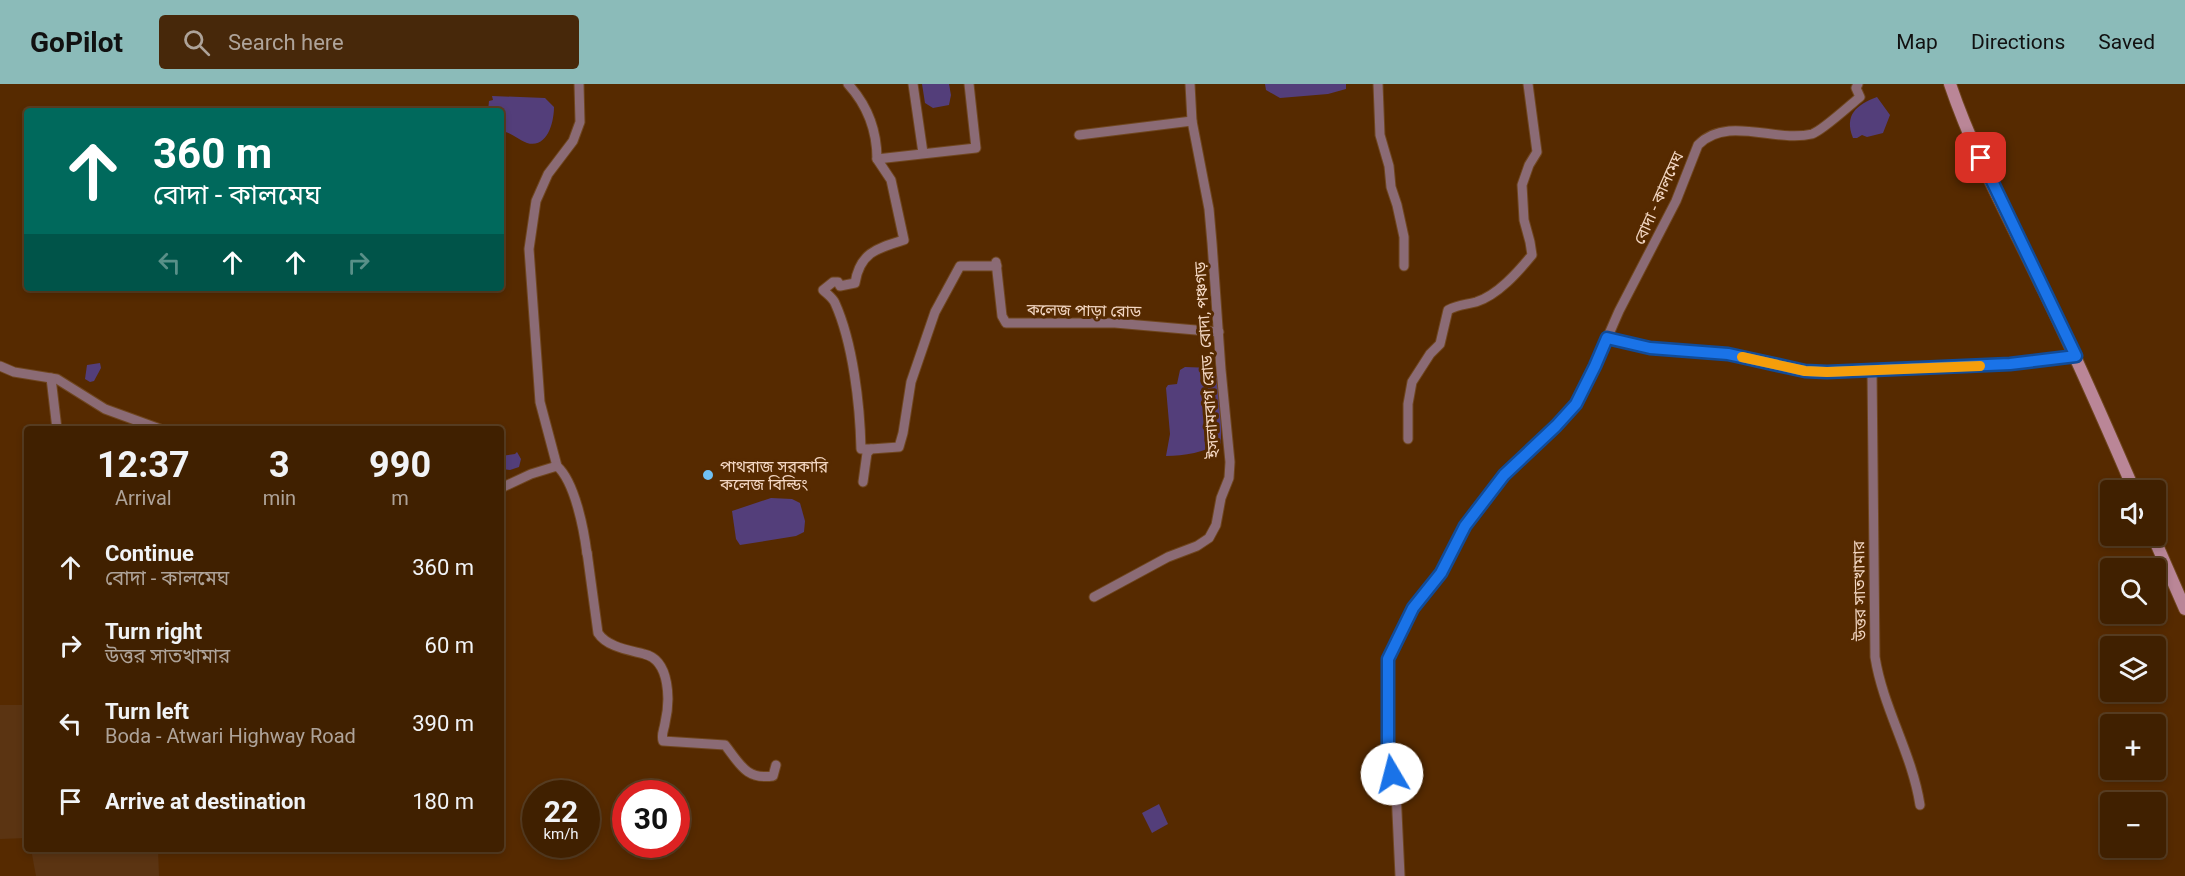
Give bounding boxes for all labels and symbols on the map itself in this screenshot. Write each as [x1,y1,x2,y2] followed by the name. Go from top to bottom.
[1955,132,2006,183] pin
[1630,148,1688,247] street label: বোদা - কালমেঘ
[1190,260,1223,460] street label: ইসলামবাগ রোড, বোদা, পঞ্চগড়
[1026,300,1142,321] street label: কলেজ পাড়া রোড
[719,457,829,494] place label: পাথরাজ সরকারি কলেজ বিল্ডিং
[701,468,715,482] marker: পাথরাজ সরকারি কলেজ বিল্ডিং
[1849,540,1870,642] street label: উত্তর সাতখামার
[1360,742,1424,806] position arrow
[612,780,690,858] speed limit sign: 30

